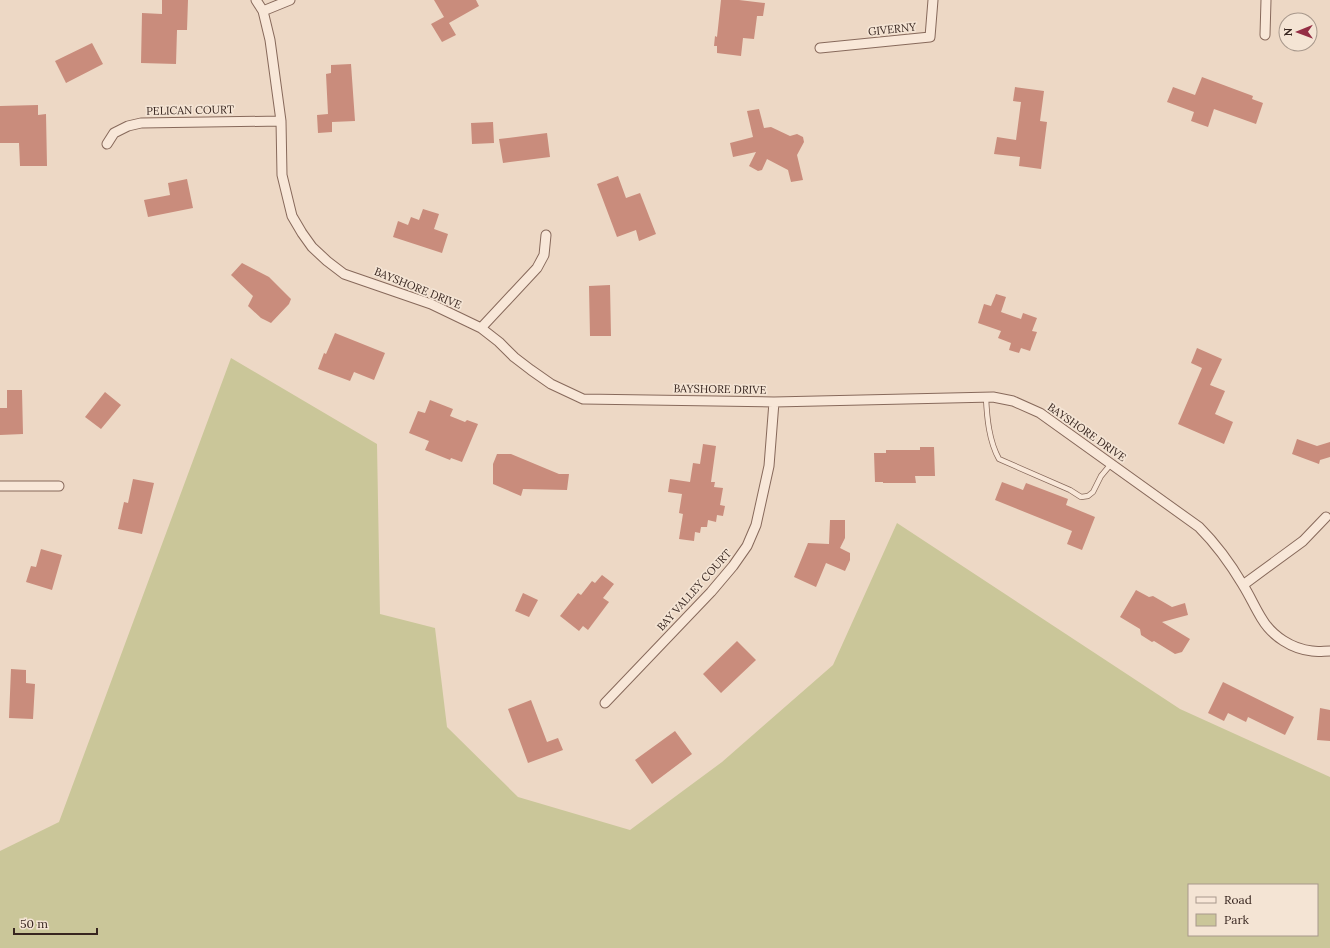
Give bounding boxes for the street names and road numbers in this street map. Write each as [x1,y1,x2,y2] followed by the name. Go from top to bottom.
[867,19,918,38] street label: GIVERNY
[146,102,234,118] street label: PELICAN COURT
[372,264,464,312] street label: BAYSHORE DRIVE
[674,381,767,397] street label: BAYSHORE DRIVE
[1045,400,1129,464] street label: BAYSHORE DRIVE
[654,546,734,634] street label: BAY VALLEY COURT

